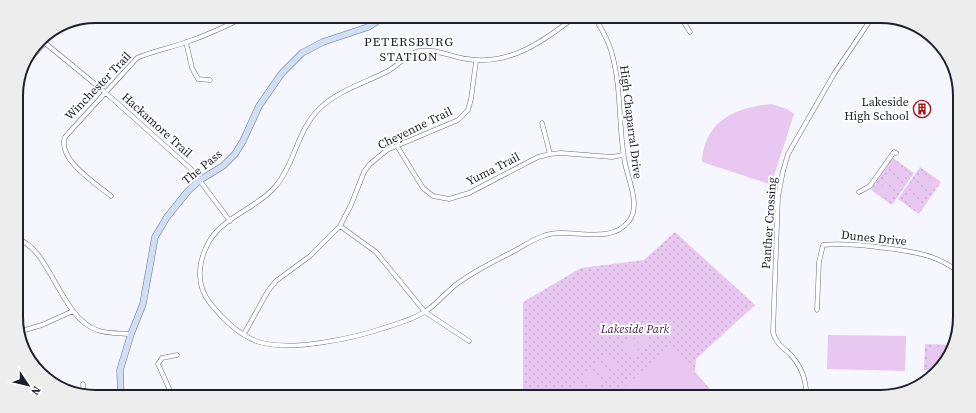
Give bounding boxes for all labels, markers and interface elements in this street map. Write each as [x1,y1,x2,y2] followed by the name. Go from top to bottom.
[364,33,454,65] district label: PETERSBURG STATION
[61,48,135,124] street label: Winchester Trail
[616,64,646,180] street label: High Chaparral Drive
[118,89,196,161] street label: Hackamore Trail
[844,94,909,124] place label: Lakeside High School
[912,99,932,119] building icon: Lakeside High School
[375,103,455,153] street label: Cheyenne Trail
[179,146,225,188] street label: The Pass
[463,148,523,189] street label: Yuma Trail
[758,177,780,269] street label: Panther Crossing
[840,227,908,249] street label: Dunes Drive
[600,321,670,337] park label: Lakeside Park
[8,365,48,405] north arrow
[27,383,44,398] text: N

